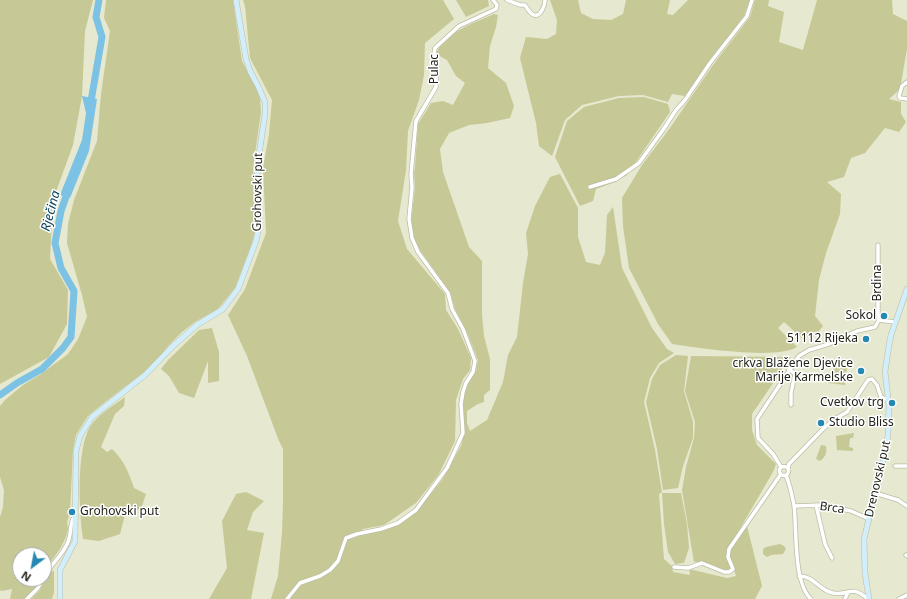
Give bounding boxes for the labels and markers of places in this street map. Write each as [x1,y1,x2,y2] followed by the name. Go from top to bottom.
[845,309,876,323] place label: Sokol
[879,311,889,321] marker: Sokol
[787,332,858,346] place label: 51112 Rijeka
[861,334,871,344] marker: 51112 Rijeka
[732,357,853,385] place label: crkva Blažene Djevice Marije Karmelske
[856,366,866,376] marker: crkva Blažene Djevice Marije Karmelske
[820,396,884,410] place label: Cvetkov trg
[887,398,897,408] marker: Cvetkov trg
[829,416,894,430] place label: Studio Bliss
[816,418,826,428] marker: Studio Bliss
[80,505,159,519] place label: Grohovski put
[67,507,77,517] marker: Grohovski put

